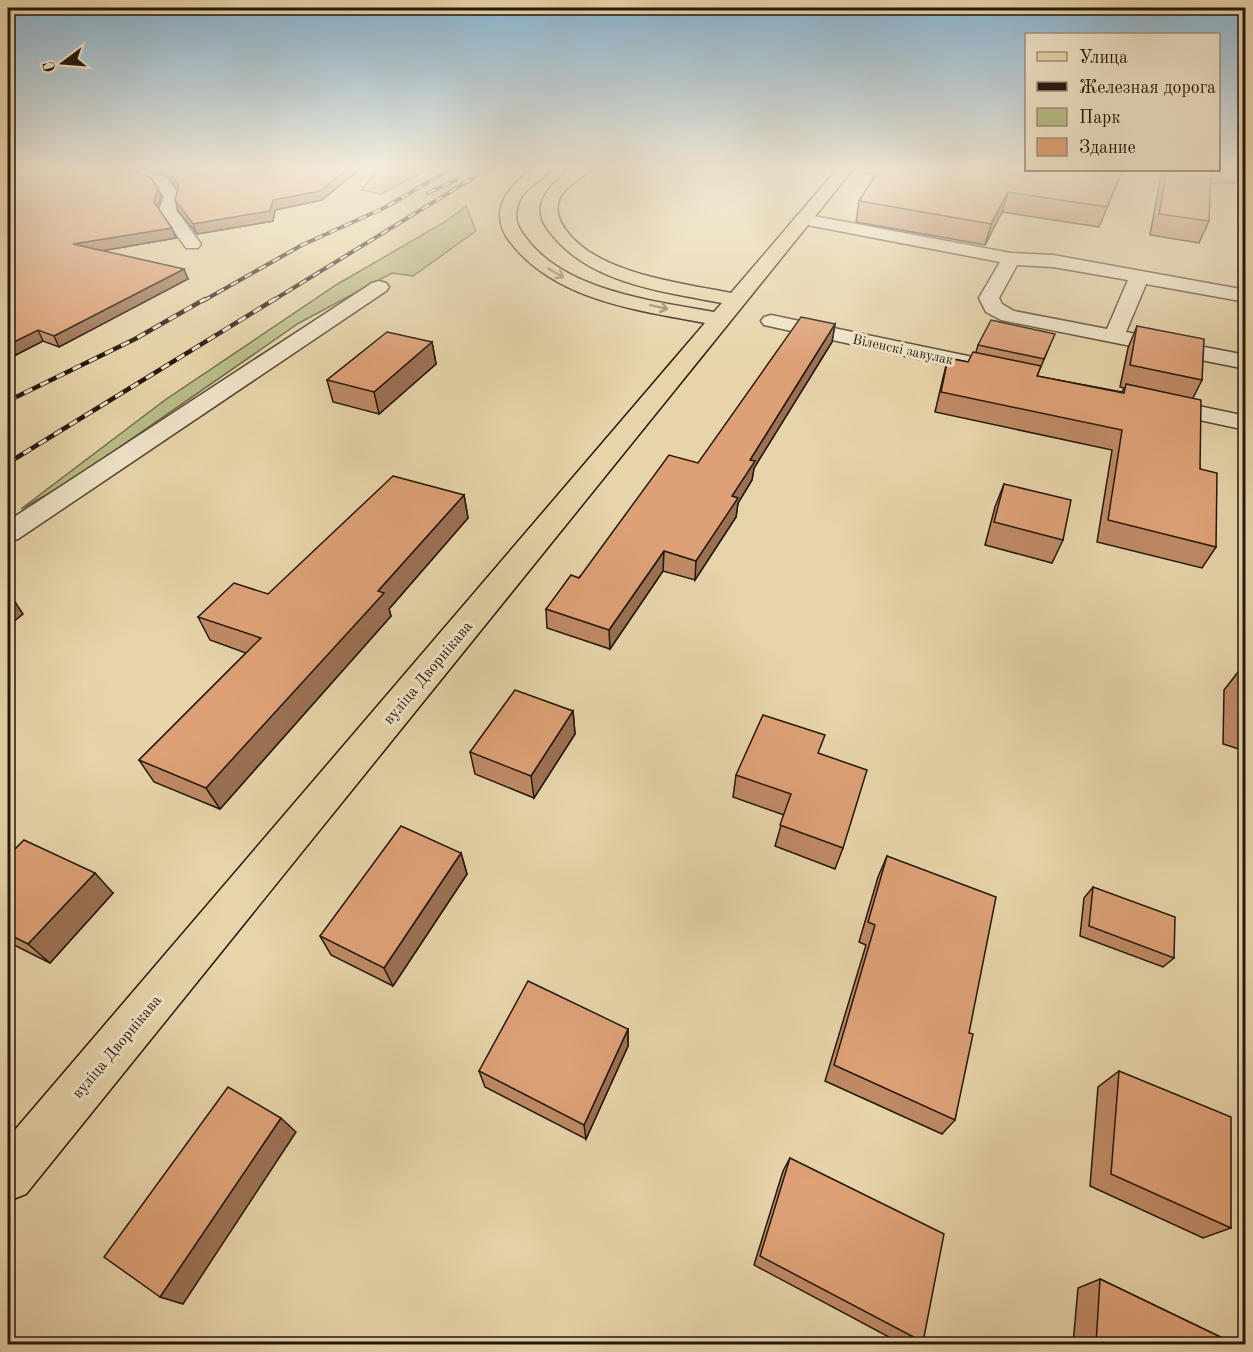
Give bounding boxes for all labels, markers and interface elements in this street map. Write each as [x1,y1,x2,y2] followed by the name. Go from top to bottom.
[33,33,93,93] north arrow
[1025,33,1220,171] legend
[1079,49,1128,67] text: Улица
[41,59,60,74] text: С
[1079,79,1216,97] text: Железная дорога
[1079,109,1120,127] text: Парк
[1079,139,1136,157] text: Здание
[547,267,564,279] one-way arrow
[648,302,668,313] one-way arrow
[851,332,955,368] street label: Віленскі завулак
[381,619,476,728] street label: вуліца Дворнікава
[70,993,165,1102] street label: вуліца Дворнікава

